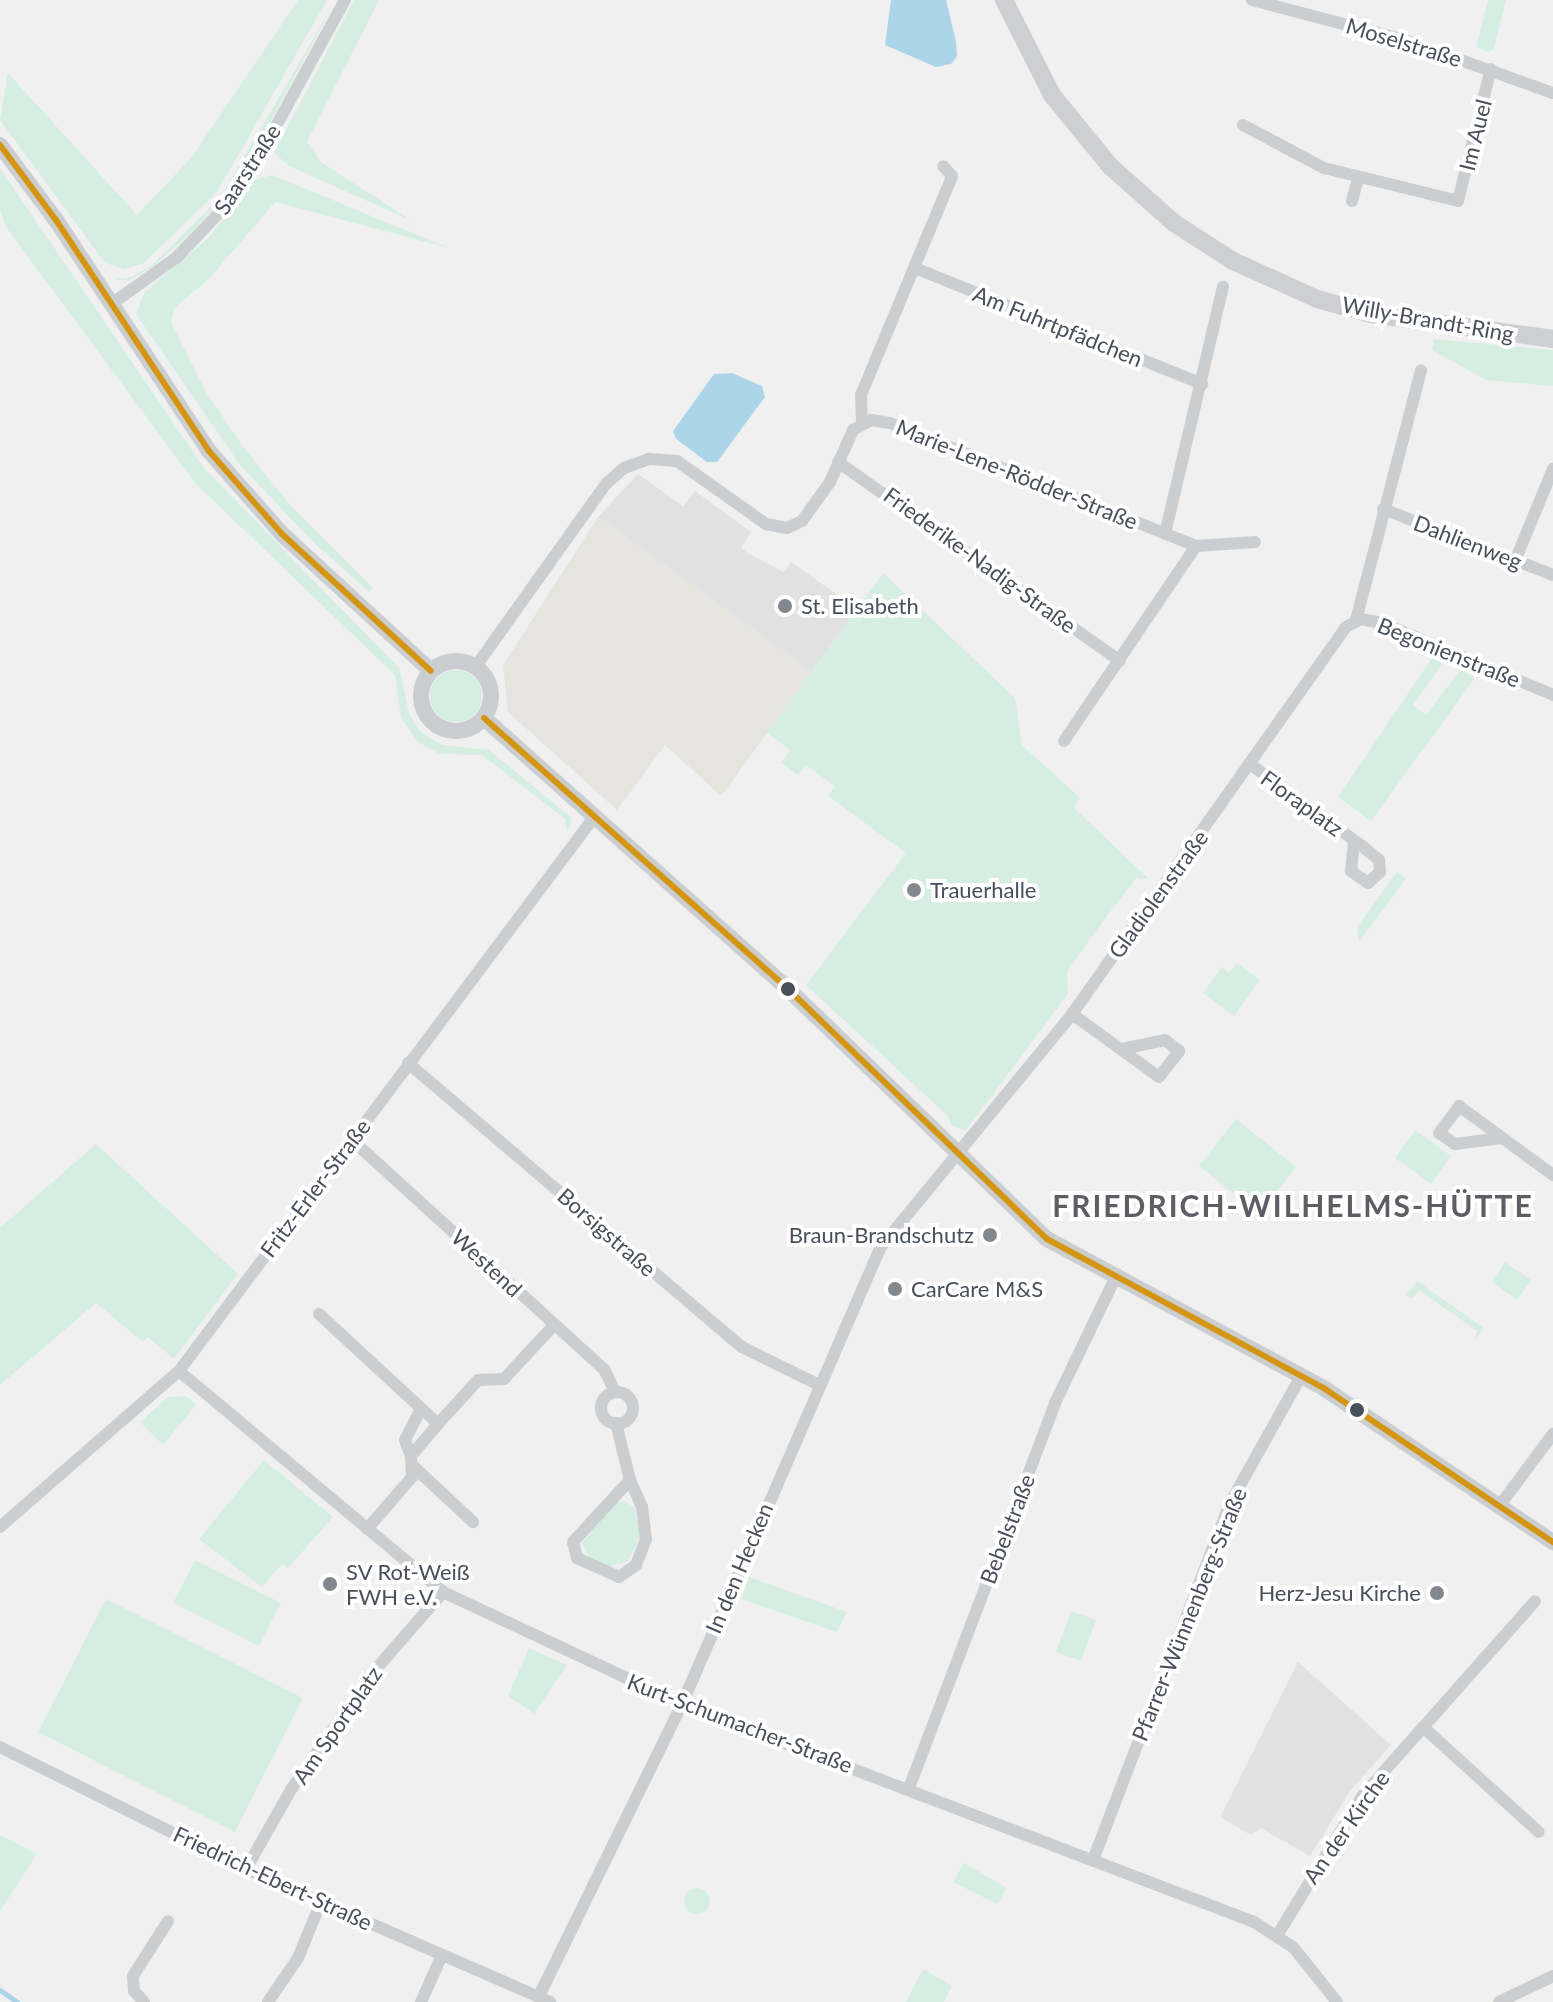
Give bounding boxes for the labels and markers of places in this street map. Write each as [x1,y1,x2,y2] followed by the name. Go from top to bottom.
[801,593,919,619] place label: St. Elisabeth
[776,597,794,615] marker: St. Elisabeth
[930,877,1036,903] place label: Trauerhalle
[905,881,923,899] marker: Trauerhalle
[780,981,796,997] unlabelled marker
[789,1222,974,1248] place label: Braun-Brandschutz
[981,1226,999,1244] marker: Braun-Brandschutz
[911,1276,1043,1302] place label: CarCare M&S
[886,1280,904,1298] marker: CarCare M&S
[1349,1402,1365,1418] unlabelled marker
[346,1558,470,1610] place label: SV Rot-Weiß FWH e.V.
[321,1575,339,1593] marker: SV Rot-Weiß FWH e.V.
[1258,1580,1421,1606] place label: Herz-Jesu Kirche
[1428,1584,1446,1602] marker: Herz-Jesu Kirche

